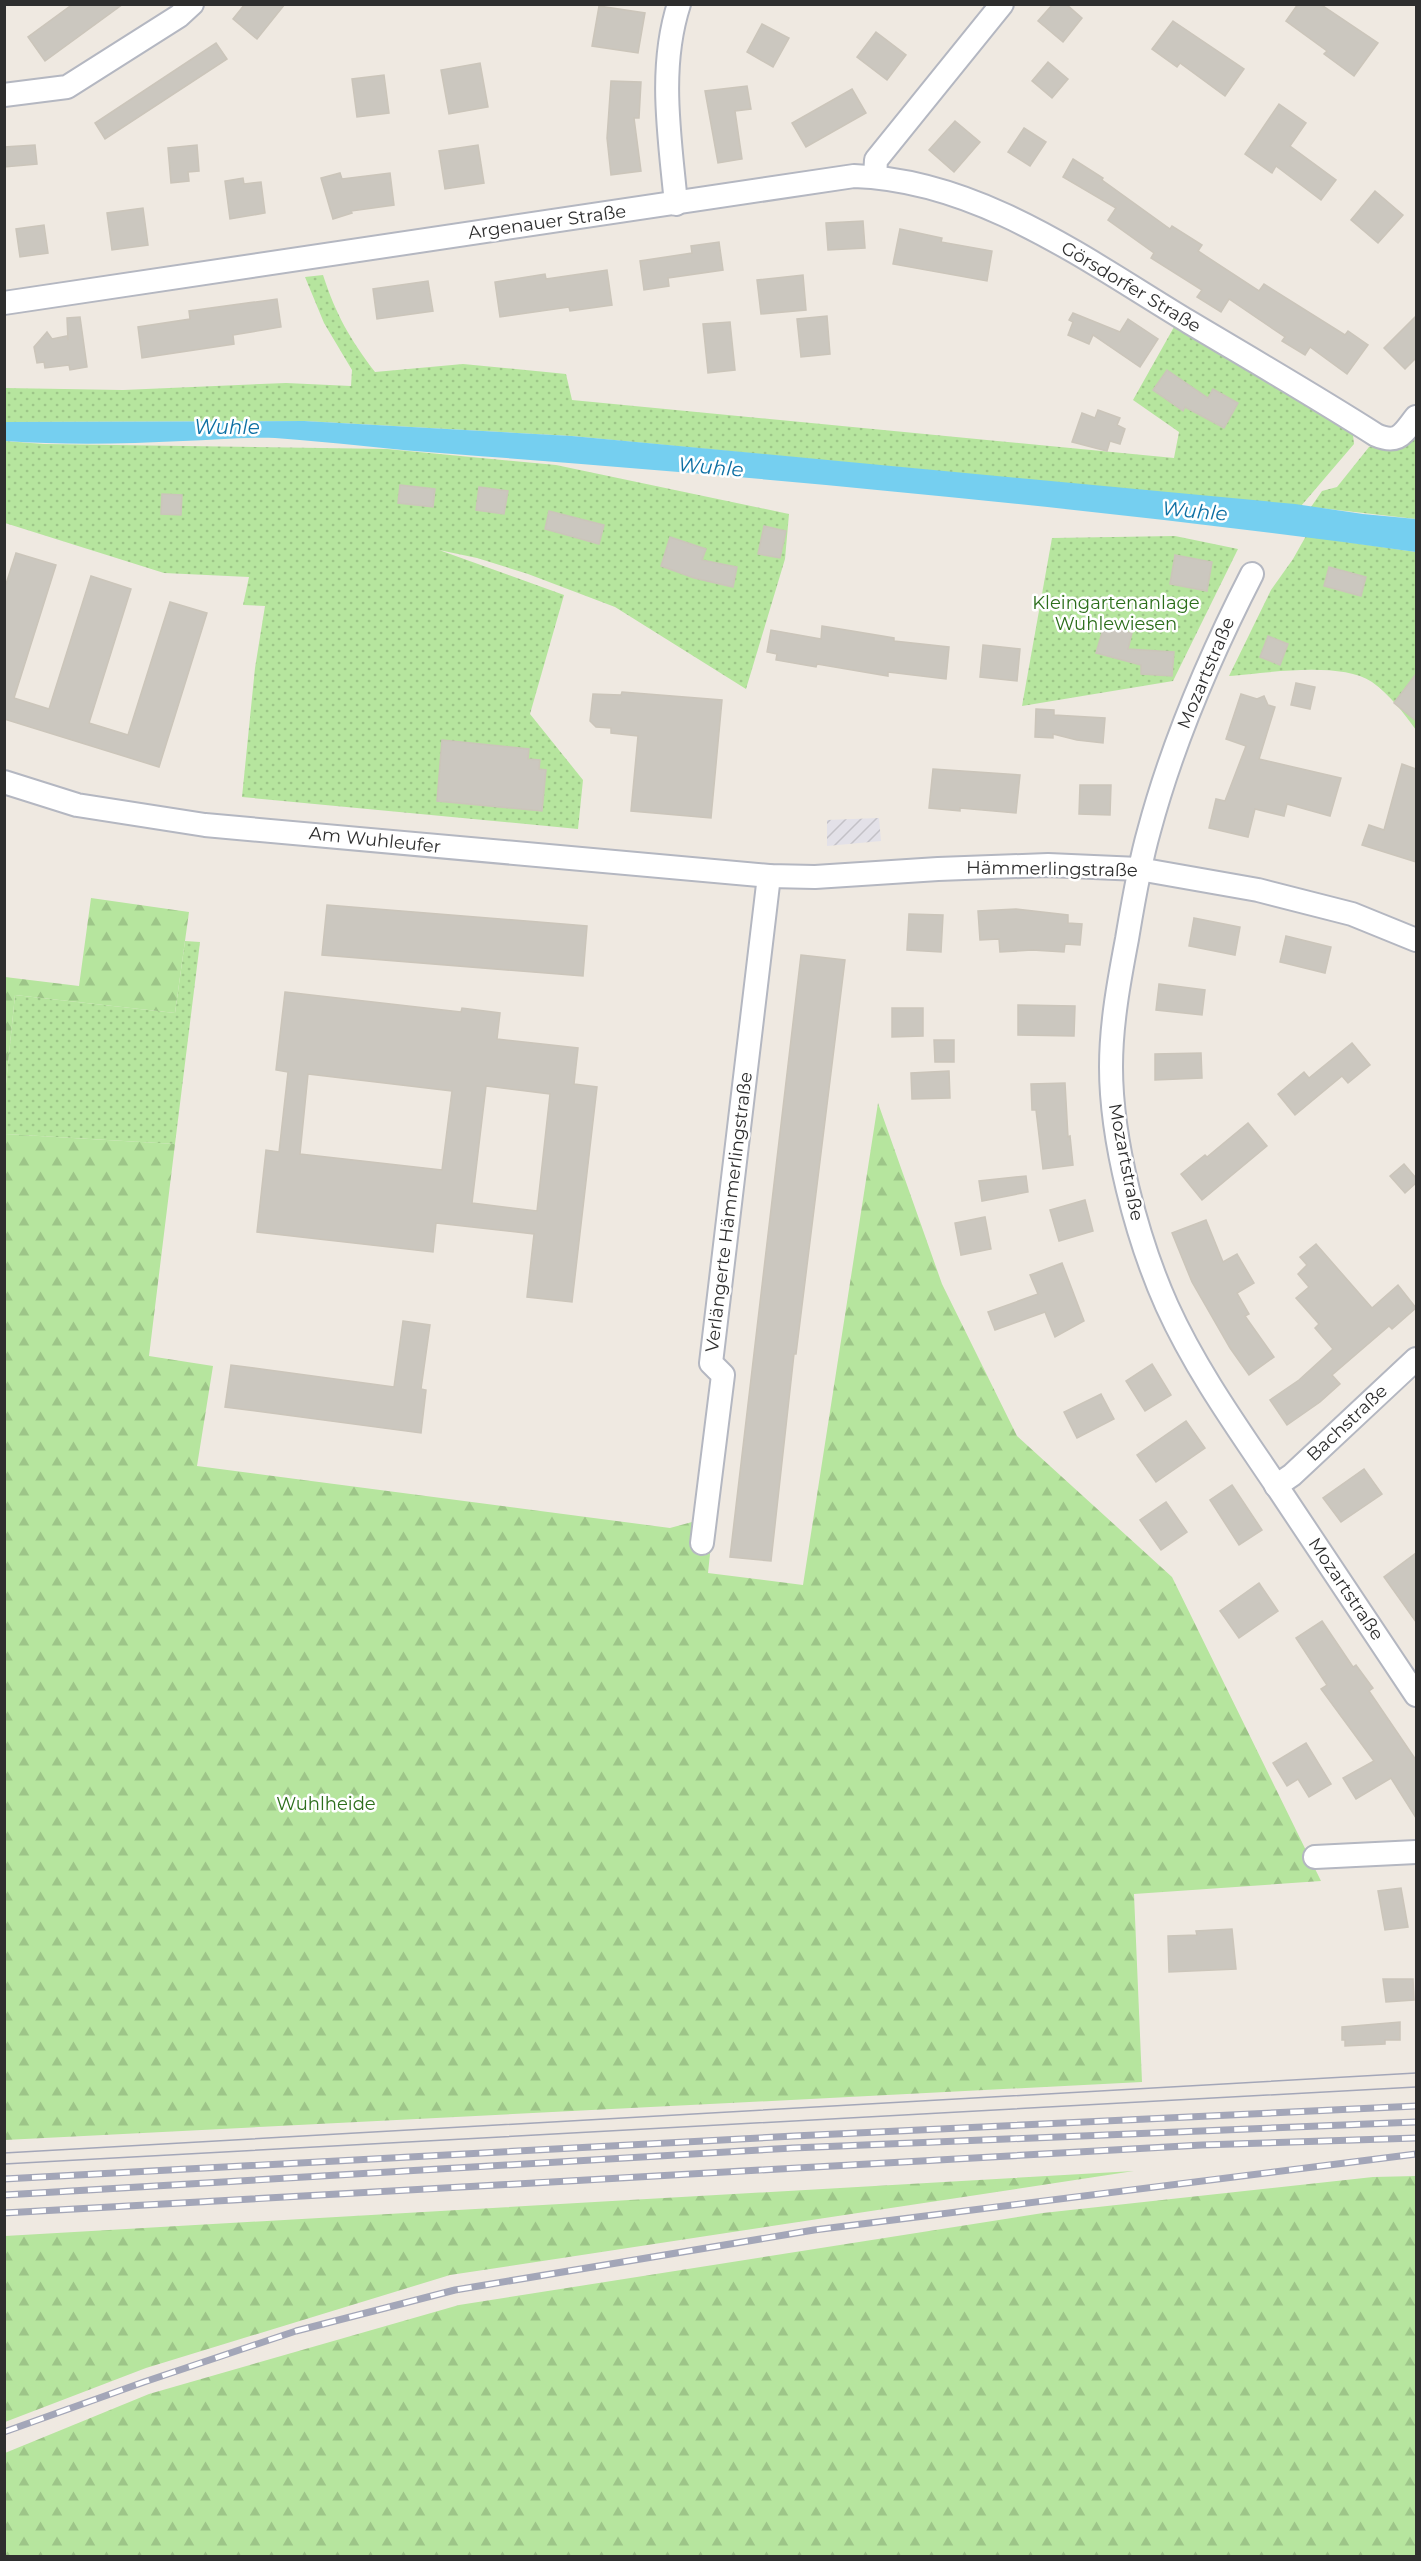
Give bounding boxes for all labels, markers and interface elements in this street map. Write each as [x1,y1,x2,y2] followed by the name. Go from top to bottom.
[467,200,627,244] street label: Argenauer Straße
[1057,237,1205,337] street label: Görsdorfer Straße
[194,415,260,439] water label: Wuhle
[677,452,745,482] water label: Wuhle
[1161,496,1229,526] water label: Wuhle
[1032,592,1200,635] park label: Kleingartenanlage Wuhlewiesen
[1173,614,1239,732] street label: Mozartstraße
[308,822,442,858] street label: Am Wuhleufer
[966,857,1138,881] street label: Hämmerlingstraße
[701,1071,757,1353] street label: Verlängerte Hämmerlingstraße
[1104,1101,1148,1223] street label: Mozartstraße
[1302,1380,1392,1466] street label: Bachstraße
[1304,1534,1388,1645] street label: Mozartstraße
[276,1793,376,1815] park label: Wuhlheide

